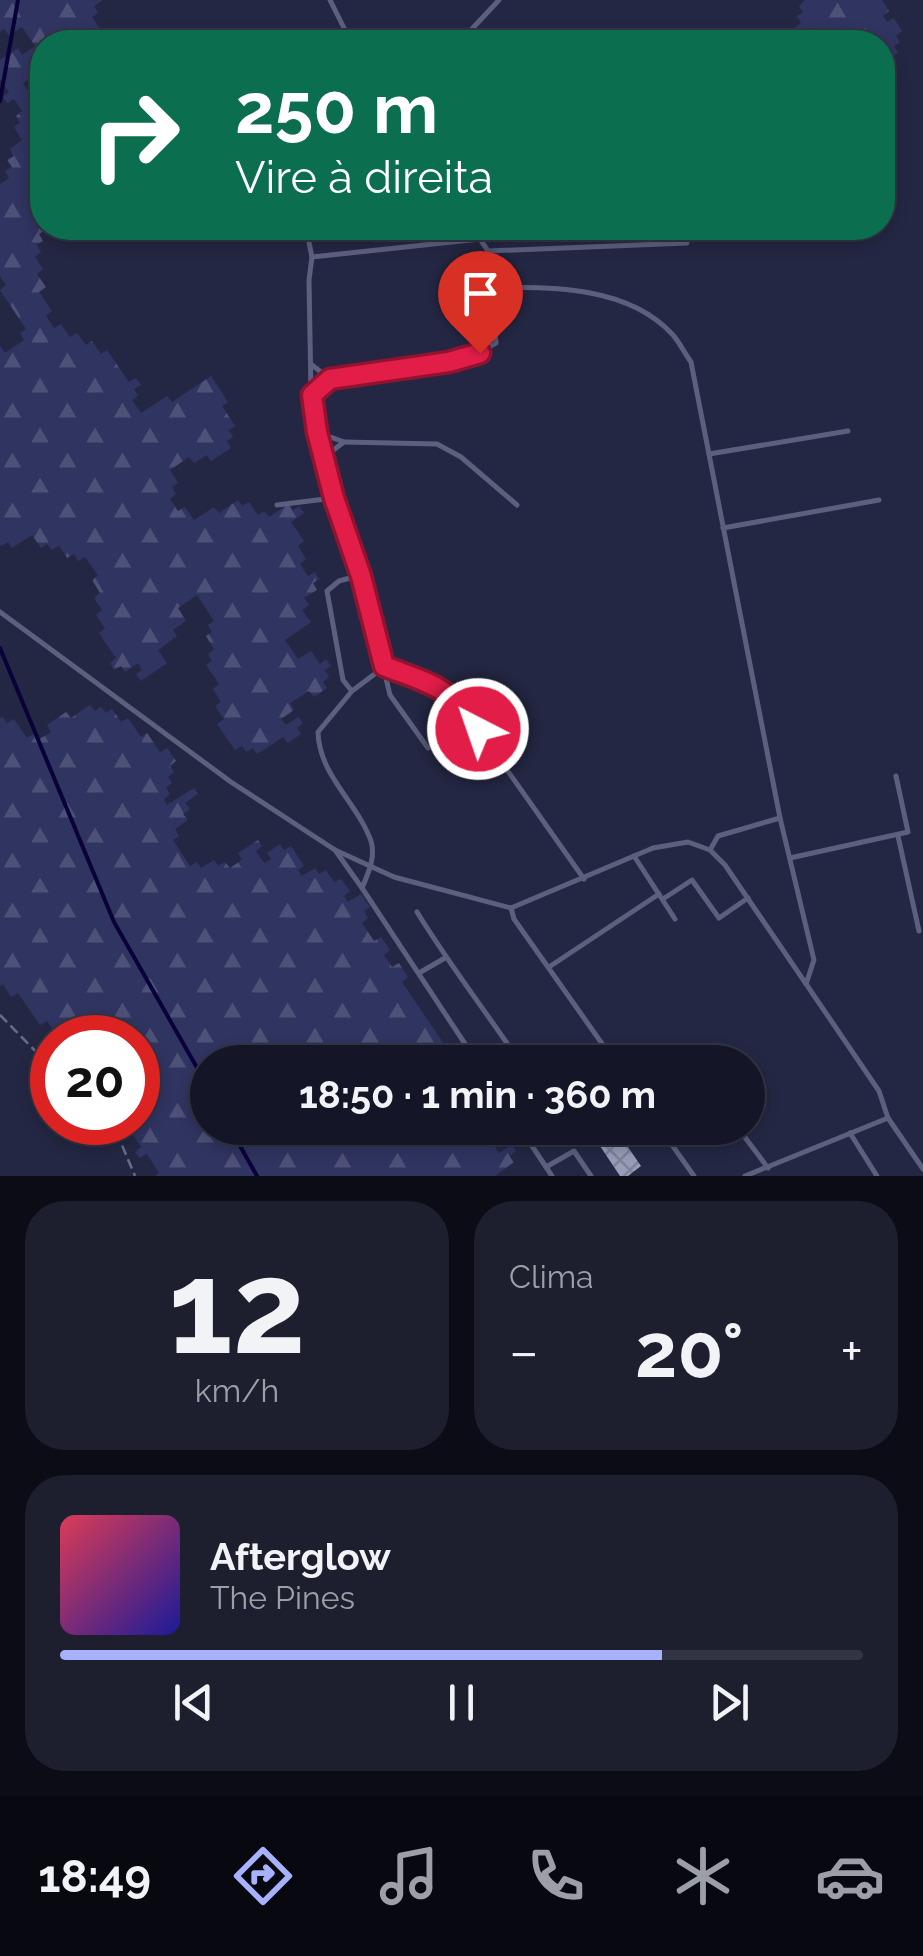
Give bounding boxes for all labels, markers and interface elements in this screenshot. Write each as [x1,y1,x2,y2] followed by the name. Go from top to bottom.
[235,67,438,149] text: 250 m
[70,70,200,200] icon: right
[235,151,493,204] text: Vire à direita
[438,251,523,354] pin
[453,266,508,321] icon: arrive
[426,677,530,781] position arrow
[30,1015,160,1145] speed limit sign: 20
[299,1072,656,1117] text: 18:50 · 1 min · 360 m
[168,1231,306,1383] text: 12
[509,1258,593,1295] text: Clima
[635,1306,744,1395] text: 20°
[509,1319,539,1384] text: −
[840,1319,863,1384] text: +
[195,1372,279,1409] text: km/h
[210,1534,391,1579] text: Afterglow
[210,1579,355,1616] text: The Pines
[166,1675,221,1730] icon: previous
[434,1675,489,1730] icon: pause
[702,1675,757,1730] icon: next
[228,1841,298,1911] icon: directions
[374,1841,444,1911] icon: music
[521,1841,591,1911] icon: phone
[668,1841,738,1911] icon: climate
[815,1841,885,1911] icon: car
[38,1850,151,1903] text: 18:49

